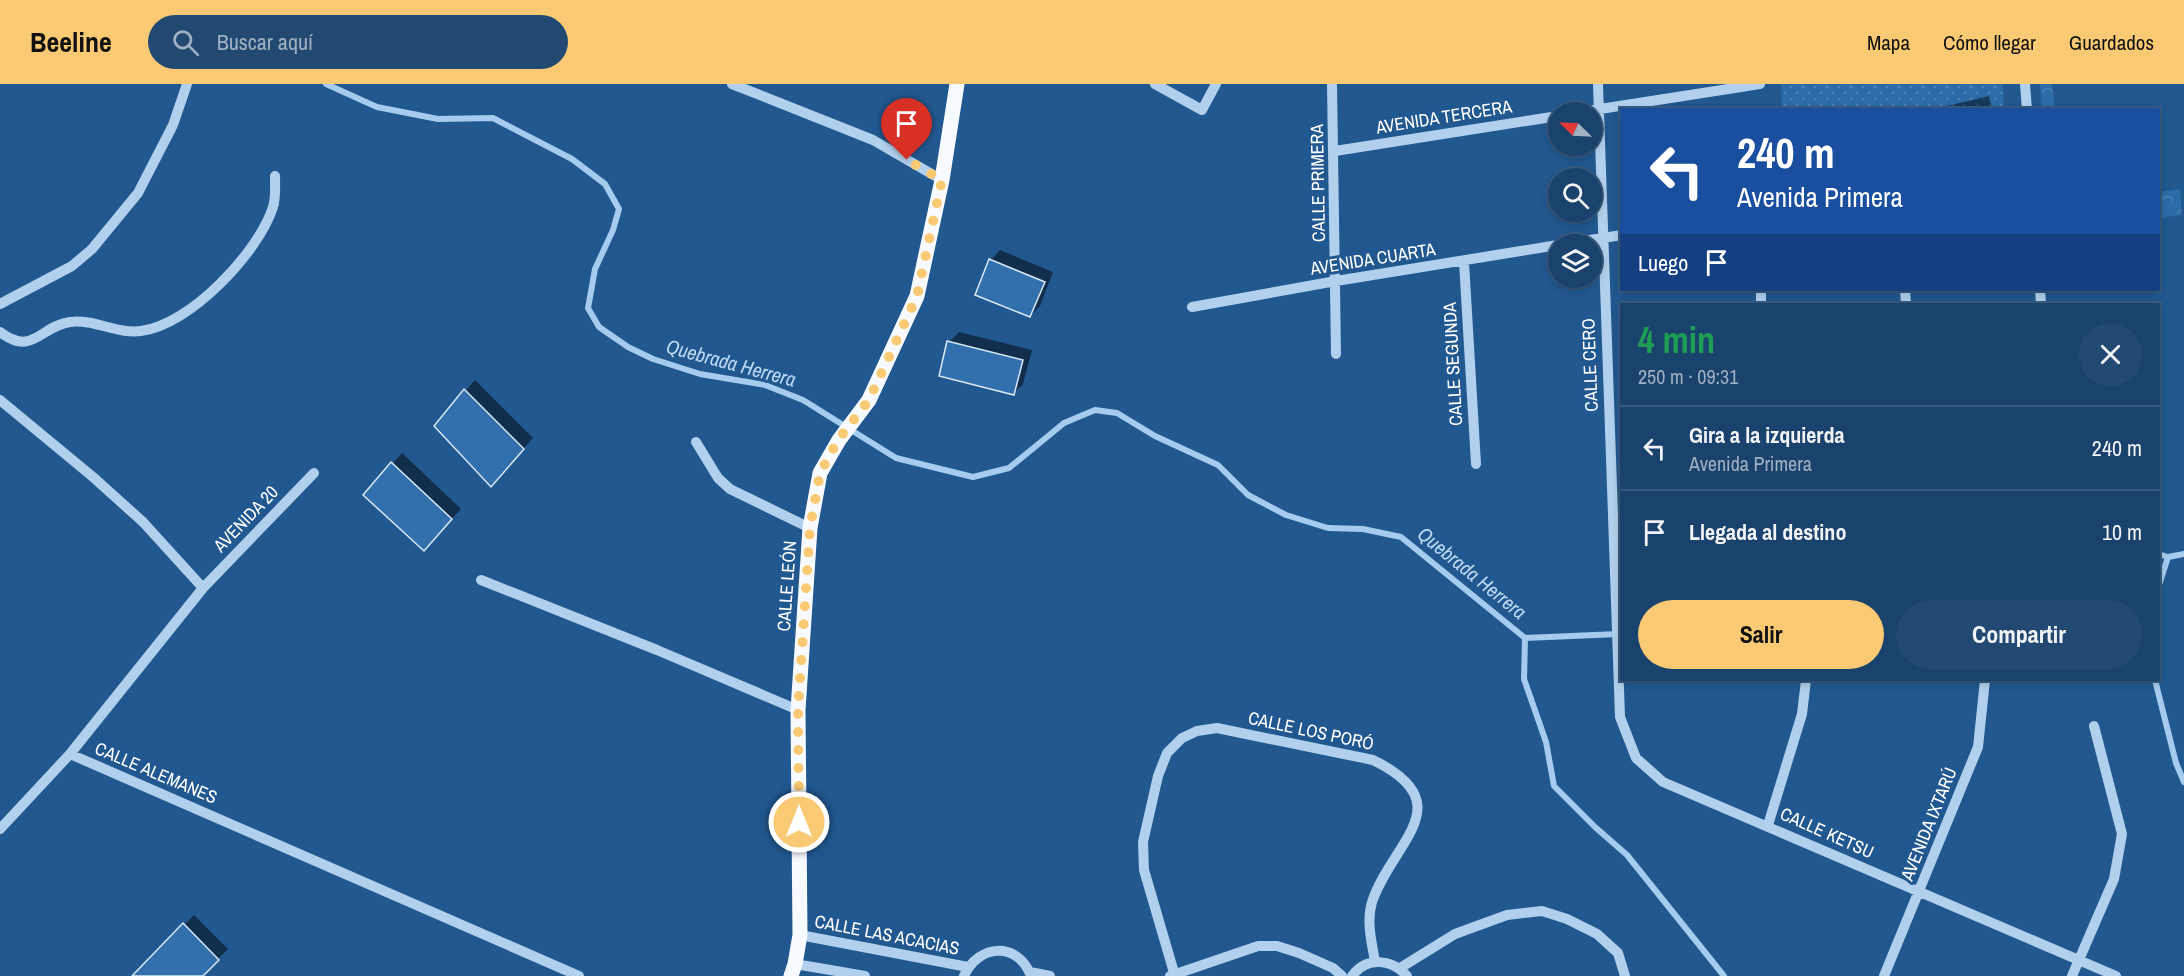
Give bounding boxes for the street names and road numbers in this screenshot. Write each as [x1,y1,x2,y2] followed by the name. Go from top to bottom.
[1373,93,1514,140] street label: AVENIDA TERCERA
[1304,124,1331,242] street label: CALLE PRIMERA
[1308,236,1437,281] street label: AVENIDA CUARTA
[1437,301,1468,427] street label: CALLE SEGUNDA
[1575,318,1604,412] street label: CALLE CERO
[207,480,284,558] street label: AVENIDA 20
[771,540,802,632] street label: CALLE LEÓN
[1246,705,1376,756] street label: CALLE LOS PORÓ
[91,736,221,810] street label: CALLE ALEMANES
[1894,763,1963,885] street label: AVENIDA IXTARÚ
[1776,801,1878,864] street label: CALLE KETSU
[813,908,962,961] street label: CALLE LAS ACACIAS

